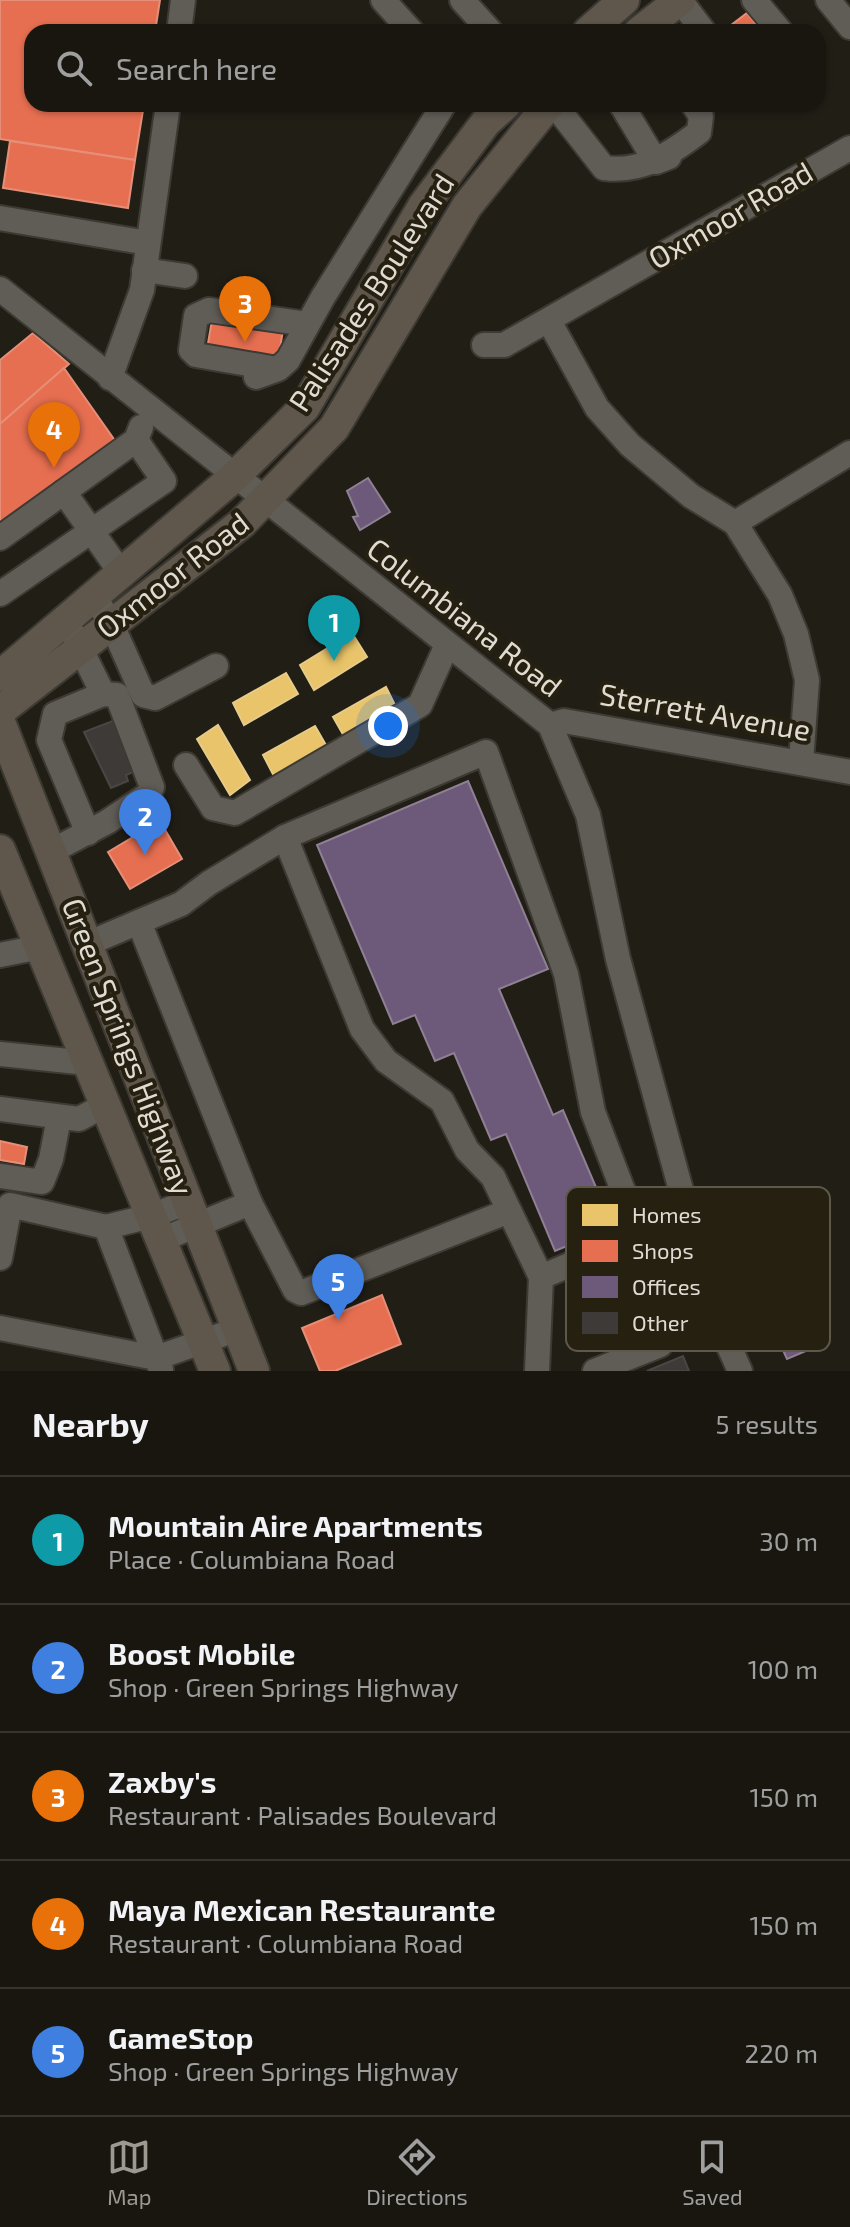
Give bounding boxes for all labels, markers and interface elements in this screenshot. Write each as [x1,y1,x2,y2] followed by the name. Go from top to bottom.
[24,24,826,112] search box
[52,46,96,90] icon: search
[116,50,277,86] text: Search here
[642,153,818,276] street label: Oxmoor Road
[280,166,461,418] street label: Palisades Boulevard
[219,276,271,342] pin: 3
[28,402,80,468] pin: 4
[88,504,255,645] street label: Oxmoor Road
[361,529,570,704] street label: Columbiana Road
[308,595,360,661] pin: 1
[597,675,814,747] street label: Sterrett Avenue
[368,706,408,746] your location
[119,789,171,855] pin: 2
[56,893,202,1200] street label: Green Springs Highway
[566,1187,830,1351] legend
[632,1201,701,1227] text: Homes
[632,1237,694,1263] text: Shops
[312,1254,364,1320] pin: 5
[632,1273,701,1299] text: Offices
[632,1309,689,1335] text: Other
[32,1403,149,1444] text: Nearby
[716,1408,818,1439] text: 5 results
[108,1507,483,1543] text: Mountain Aire Apartments
[52,1525,64,1556] text: 1
[759,1525,818,1556] text: 30 m
[108,1543,395,1574] text: Place · Columbiana Road
[108,1635,295,1671] text: Boost Mobile
[50,1653,66,1684] text: 2
[748,1653,818,1684] text: 100 m
[108,1671,458,1702] text: Shop · Green Springs Highway
[108,1763,217,1799] text: Zaxby's
[51,1781,65,1812] text: 3
[749,1781,818,1812] text: 150 m
[108,1799,497,1830] text: Restaurant · Palisades Boulevard
[108,1891,496,1927] text: Maya Mexican Restaurante
[50,1909,66,1940] text: 4
[749,1909,818,1940] text: 150 m
[108,1927,463,1958] text: Restaurant · Columbiana Road
[108,2019,253,2055] text: GameStop
[51,2037,65,2068] text: 5
[745,2037,818,2068] text: 220 m
[108,2055,458,2086] text: Shop · Green Springs Highway
[107,2135,151,2209] tab: Map
[366,2135,468,2209] tab: Directions
[682,2135,743,2209] tab: Saved

